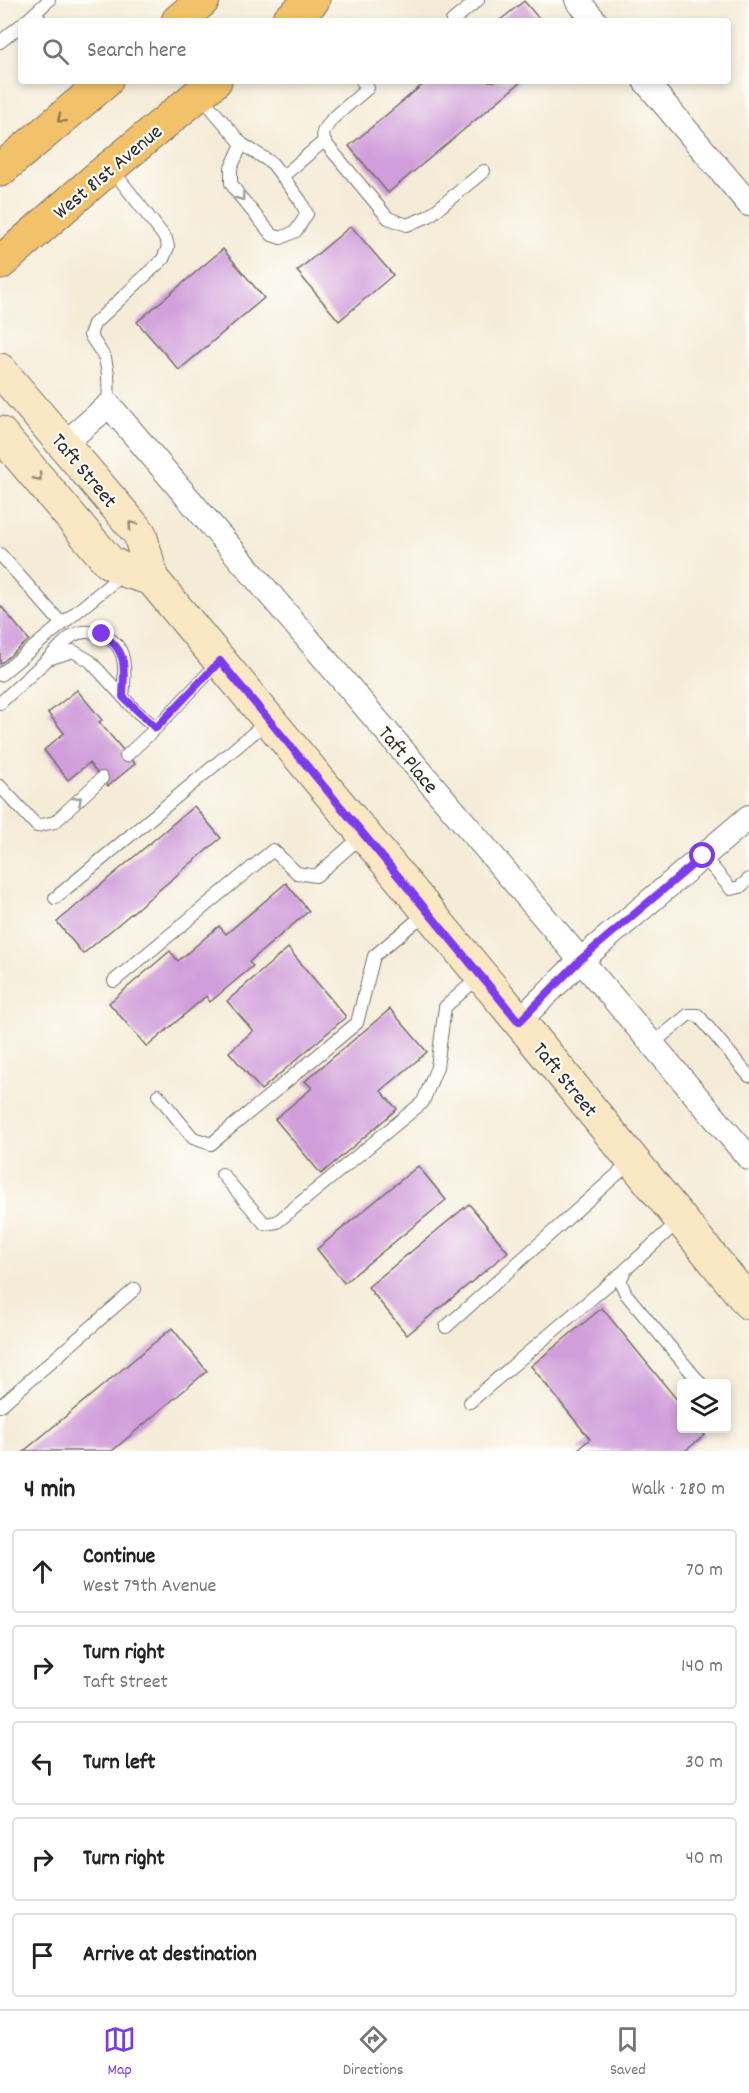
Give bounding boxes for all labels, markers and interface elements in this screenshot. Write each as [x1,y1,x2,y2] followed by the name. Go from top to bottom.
[18,18,731,84] search box
[39,35,72,68] icon: search
[87,36,186,67] text: Search here
[57,112,68,123] one-way arrow
[48,119,170,228] street label: West 81st Avenue
[234,191,245,202] one-way arrow
[43,428,123,516] street label: Taft Street
[30,470,41,481] one-way arrow
[128,521,139,532] one-way arrow
[88,620,114,646] route end
[369,721,444,801] street label: Taft Place
[72,796,82,807] one-way arrow
[689,842,715,868] route start
[524,1037,604,1125] street label: Taft Street
[677,1379,731,1433] map controls
[677,1379,731,1433] button: layers
[24,1472,75,1509] text: 4 min
[631,1476,725,1504] text: Walk · 280 m
[83,1542,155,1573] text: Continue
[26,1555,59,1588] icon: ahead
[686,1557,723,1585] text: 70 m
[83,1573,216,1601] text: West 79th Avenue
[83,1638,165,1669] text: Turn right
[26,1651,59,1684] icon: right
[681,1653,723,1681] text: 140 m
[83,1669,168,1697] text: Taft Street
[26,1747,59,1780] icon: left
[83,1748,155,1779] text: Turn left
[685,1749,723,1777] text: 30 m
[26,1843,59,1876] icon: right
[83,1844,165,1875] text: Turn right
[685,1845,723,1873] text: 40 m
[26,1939,59,1972] icon: arrive
[83,1940,257,1971] text: Arrive at destination
[103,2023,136,2082] tab: Map
[343,2023,403,2082] tab: Directions
[610,2023,646,2082] tab: Saved

